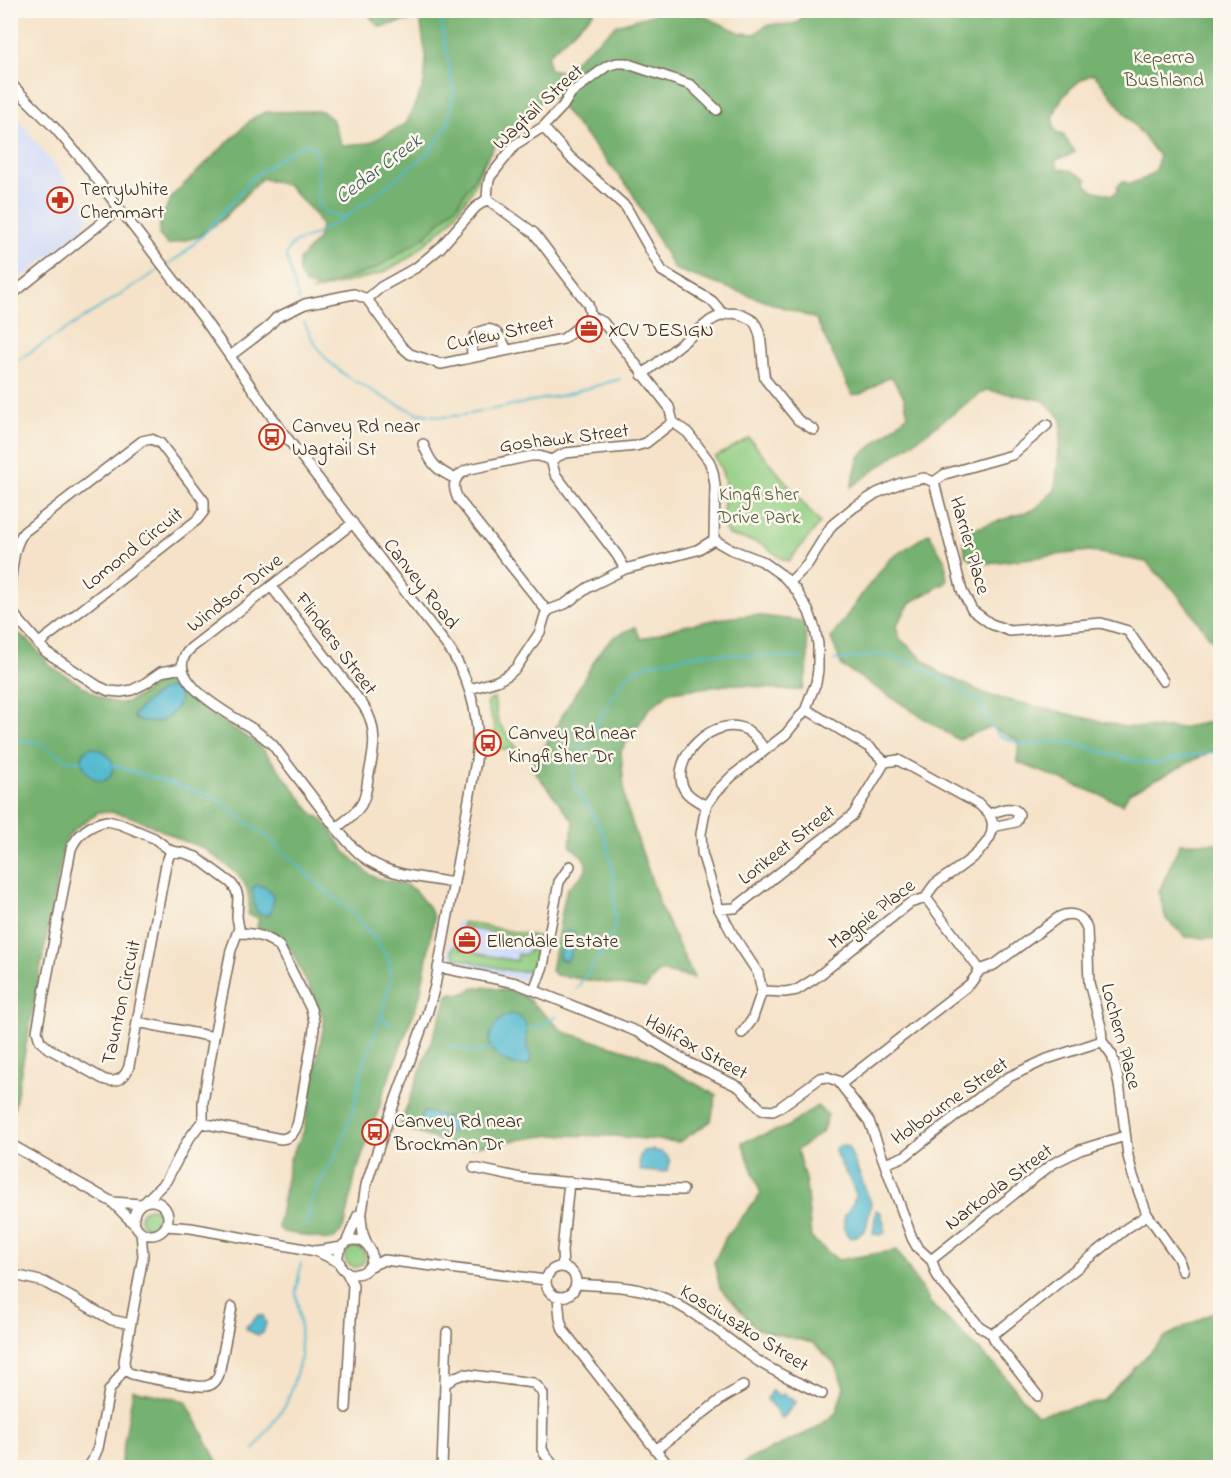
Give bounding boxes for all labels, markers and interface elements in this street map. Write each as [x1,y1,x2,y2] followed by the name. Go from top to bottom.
[1123,44,1204,96] park label: Keperra Bushland
[487,58,592,158] street label: Wagtail Street
[329,126,430,212] water label: Cedar Creek
[80,176,168,228] place label: TerryWhite Chemmart
[45,185,75,215] pharmacy icon: TerryWhite Chemmart
[444,309,557,360] street label: Curlew Street
[574,314,604,344] office icon: XCV DESIGN
[608,317,714,346] place label: XCV DESIGN
[292,413,421,466] place label: Canvey Rd near Wagtail St
[498,417,631,462] street label: Goshawk Street
[257,422,287,452] bus stop icon: Canvey Rd near Wagtail St
[717,481,801,533] park label: Kingfisher Drive Park
[941,493,996,598] street label: Harrier Place
[77,501,190,599] street label: Lomond Circuit
[375,533,465,636] street label: Canvey Road
[181,547,290,641] street label: Windsor Drive
[286,586,383,702] street label: Flinders Street
[508,720,637,773] place label: Canvey Rd near Kingfisher Dr
[473,728,503,758] bus stop icon: Canvey Rd near Kingfisher Dr
[733,799,843,893] street label: Lorikeet Street
[823,872,923,958] street label: Magpie Place
[452,925,482,955] office icon: Ellendale Estate
[486,928,619,957] place label: Ellendale Estate
[95,937,150,1068] street label: Taunton Circuit
[1092,980,1148,1093] street label: Lochern Place
[639,1008,753,1089] street label: Halifax Street
[886,1051,1015,1153] street label: Holbourne Street
[393,1108,523,1160] place label: Canvey Rd near Brockman Dr
[360,1117,390,1147] bus stop icon: Canvey Rd near Brockman Dr
[939,1137,1060,1238] street label: Narkoola Street
[674,1278,814,1381] street label: Kosciuszko Street

